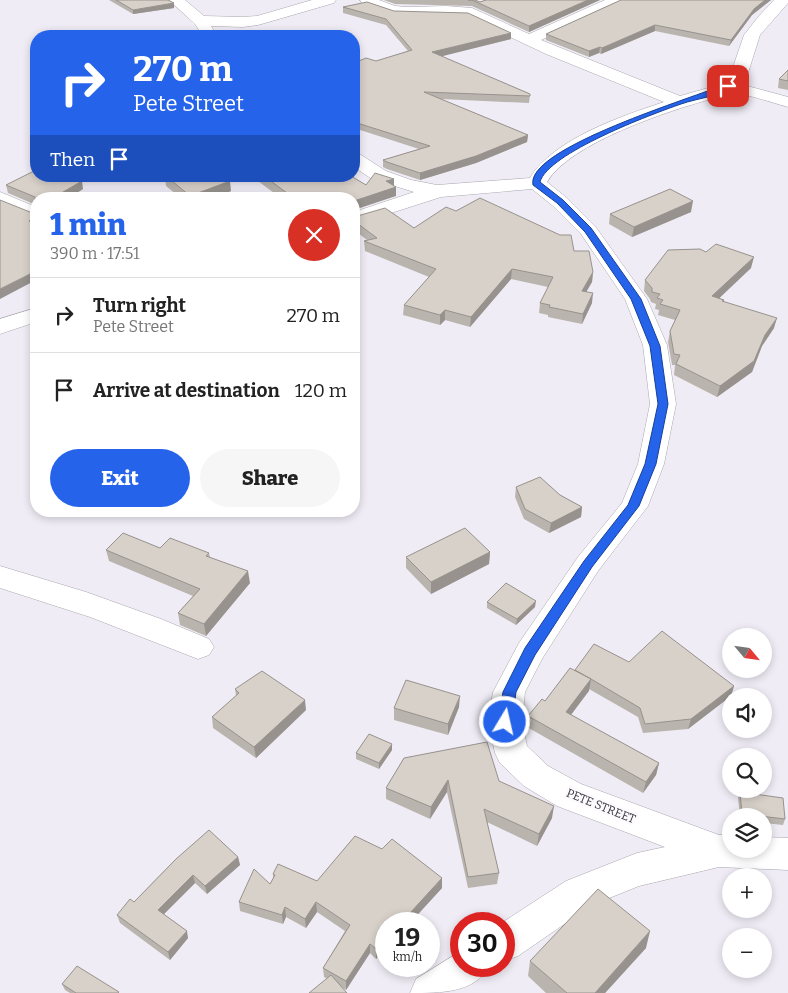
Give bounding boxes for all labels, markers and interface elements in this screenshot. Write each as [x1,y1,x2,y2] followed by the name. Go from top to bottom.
[133,48,233,90] text: 270 m
[50,50,115,115] icon: right
[707,65,749,107] pin
[714,72,742,100] icon: arrive
[133,90,244,117] text: Pete Street
[105,145,133,173] icon: arrive
[50,148,95,171] text: Then
[50,207,126,243] text: 1 min
[288,209,340,261] button: close
[50,244,140,263] text: 390 m · 17:51
[93,294,186,317] text: Turn right
[50,301,78,329] icon: right
[287,304,340,327] text: 270 m
[93,317,174,336] text: Pete Street
[50,376,78,404] icon: arrive
[93,379,280,402] text: Arrive at destination
[295,379,347,402] text: 120 m
[50,449,190,507] button: Exit
[200,449,340,507] button: Share
[722,628,772,678] north arrow
[722,628,772,978] map controls
[722,688,772,738] button: sound
[478,695,530,747] position arrow
[722,748,772,798] button: search
[564,786,638,826] street label: PETE STREET
[722,808,772,858] button: layers
[722,868,772,918] button: +
[450,912,515,977] speed limit sign: 30
[395,923,420,953] text: 19
[722,928,772,978] button: −
[393,950,422,964] text: km/h

